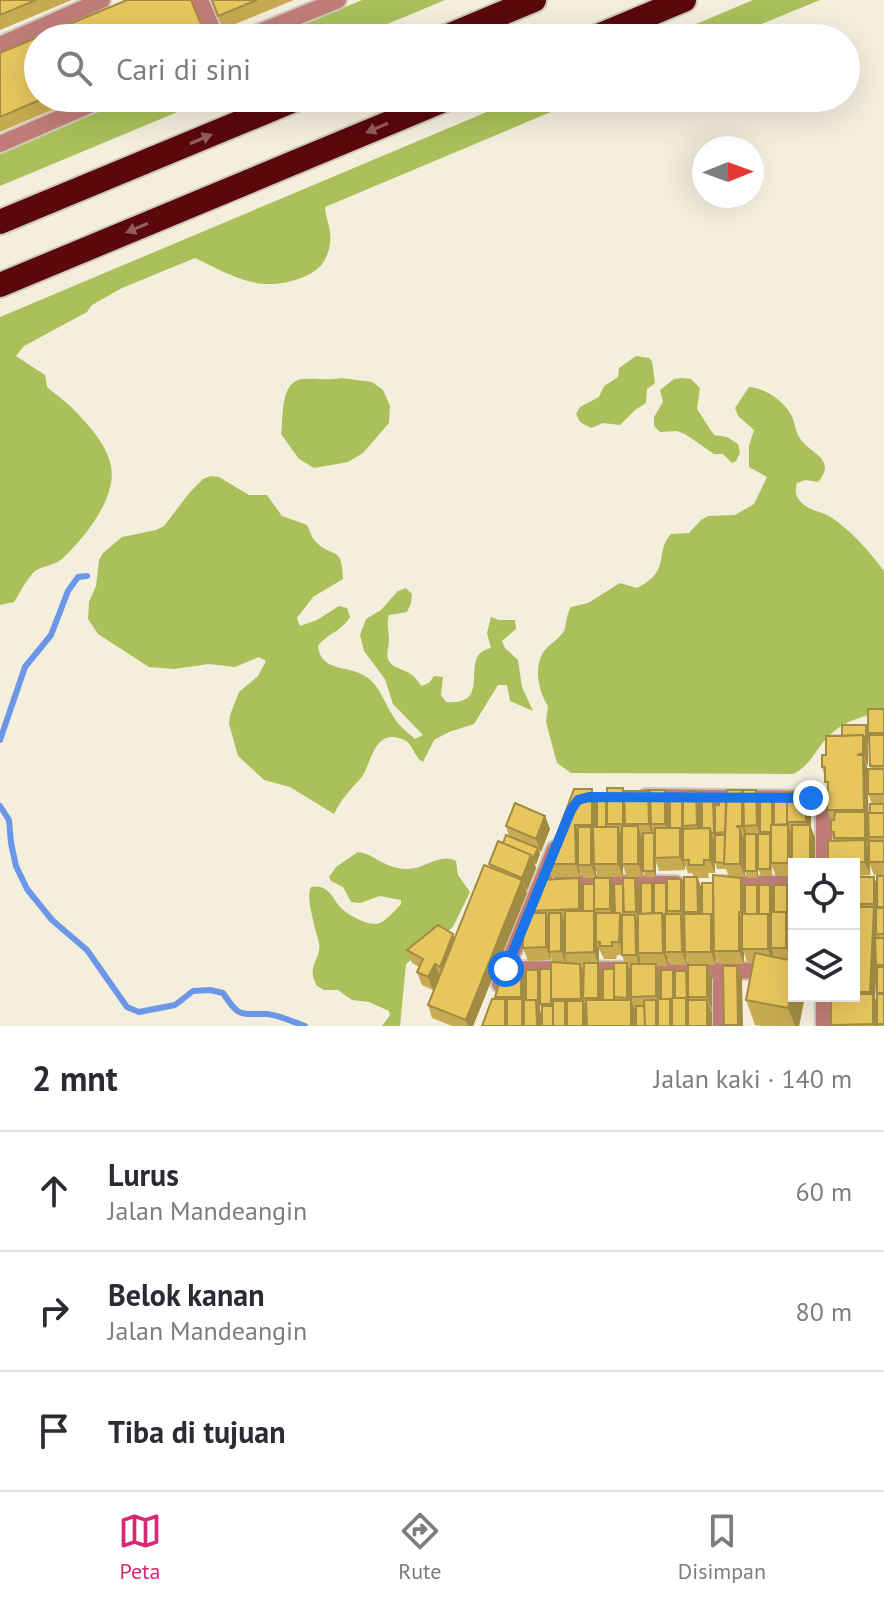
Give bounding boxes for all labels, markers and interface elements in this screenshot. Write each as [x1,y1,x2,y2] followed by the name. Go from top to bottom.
[24,24,860,112] search box
[52,46,96,90] icon: search
[116,49,251,88] text: Cari di sini
[365,122,389,135] one-way arrow
[189,132,213,145] one-way arrow
[692,136,764,208] north arrow
[125,222,149,235] one-way arrow
[793,780,829,816] route end
[788,858,860,1002] map controls
[788,858,860,930] button: locate
[788,930,860,1002] button: layers
[488,951,524,987] route start
[32,1056,118,1100] text: 2 mnt
[654,1062,852,1095] text: Jalan kaki · 140 m
[108,1155,179,1194] text: Lurus
[32,1169,76,1213] icon: ahead
[796,1175,852,1208] text: 60 m
[108,1194,307,1227] text: Jalan Mandeangin
[108,1275,265,1314] text: Belok kanan
[32,1289,76,1333] icon: right
[796,1295,852,1328] text: 80 m
[108,1314,307,1347] text: Jalan Mandeangin
[32,1409,76,1453] icon: arrive
[108,1412,286,1451] text: Tiba di tujuan
[118,1509,162,1585] tab: Peta
[398,1509,442,1585] tab: Rute
[678,1509,766,1585] tab: Disimpan

